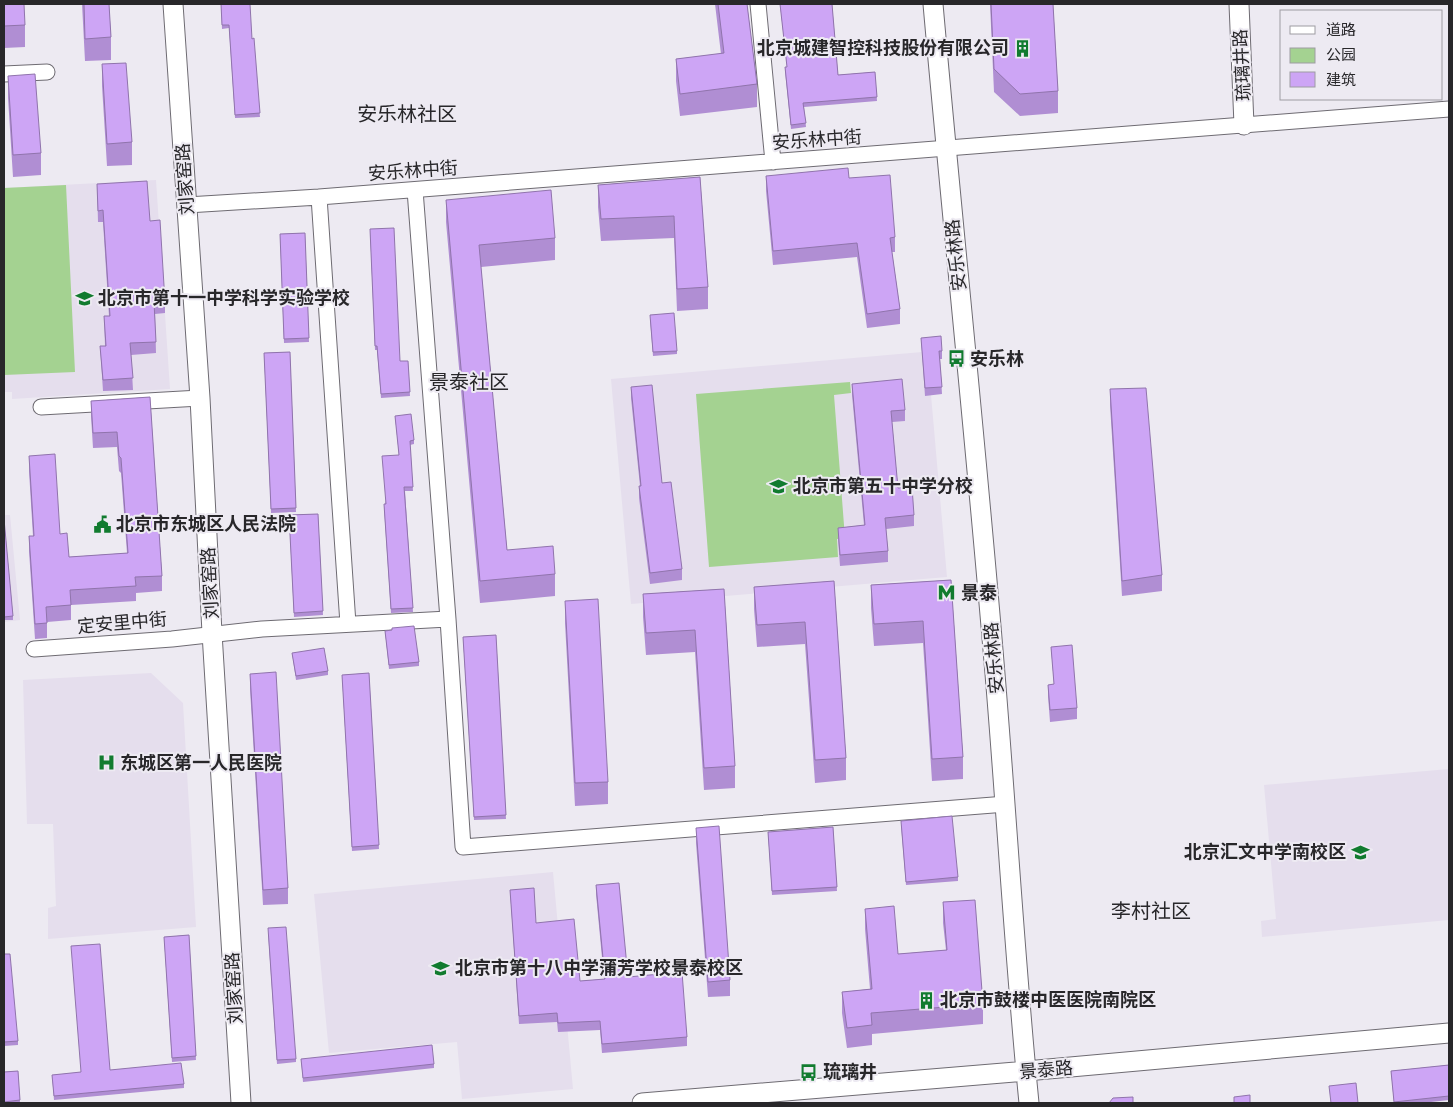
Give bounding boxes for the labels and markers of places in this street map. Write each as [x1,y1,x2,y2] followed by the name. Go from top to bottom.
[757,35,1009,59] place label: 北京城建智控科技股份有限公司
[1013,38,1033,58] building icon: 北京城建智控科技股份有限公司
[98,285,350,309] place label: 北京市第十一中学科学实验学校
[74,288,94,308] school or university icon: 北京市第十一中学科学实验学校
[970,346,1024,370] place label: 安乐林
[946,349,966,369] bus stop icon: 安乐林
[793,473,973,497] place label: 北京市第五十中学分校
[769,476,789,496] school or university icon: 北京市第五十中学分校
[116,511,296,535] place label: 北京市东城区人民法院
[92,514,112,534] public building icon: 北京市东城区人民法院
[961,580,997,604] place label: 景泰
[937,583,957,603] metro station icon: 景泰
[120,750,282,774] place label: 东城区第一人民医院
[96,753,116,773] hospital icon: 东城区第一人民医院
[1184,839,1346,863] place label: 北京汇文中学南校区
[1350,842,1370,862] school or university icon: 北京汇文中学南校区
[455,955,743,979] place label: 北京市第十八中学蒲芳学校景泰校区
[431,958,451,978] school or university icon: 北京市第十八中学蒲芳学校景泰校区
[940,987,1156,1011] place label: 北京市鼓楼中医医院南院区
[916,990,936,1010] building icon: 北京市鼓楼中医医院南院区
[823,1059,877,1083] place label: 琉璃井
[799,1062,819,1082] bus stop icon: 琉璃井

